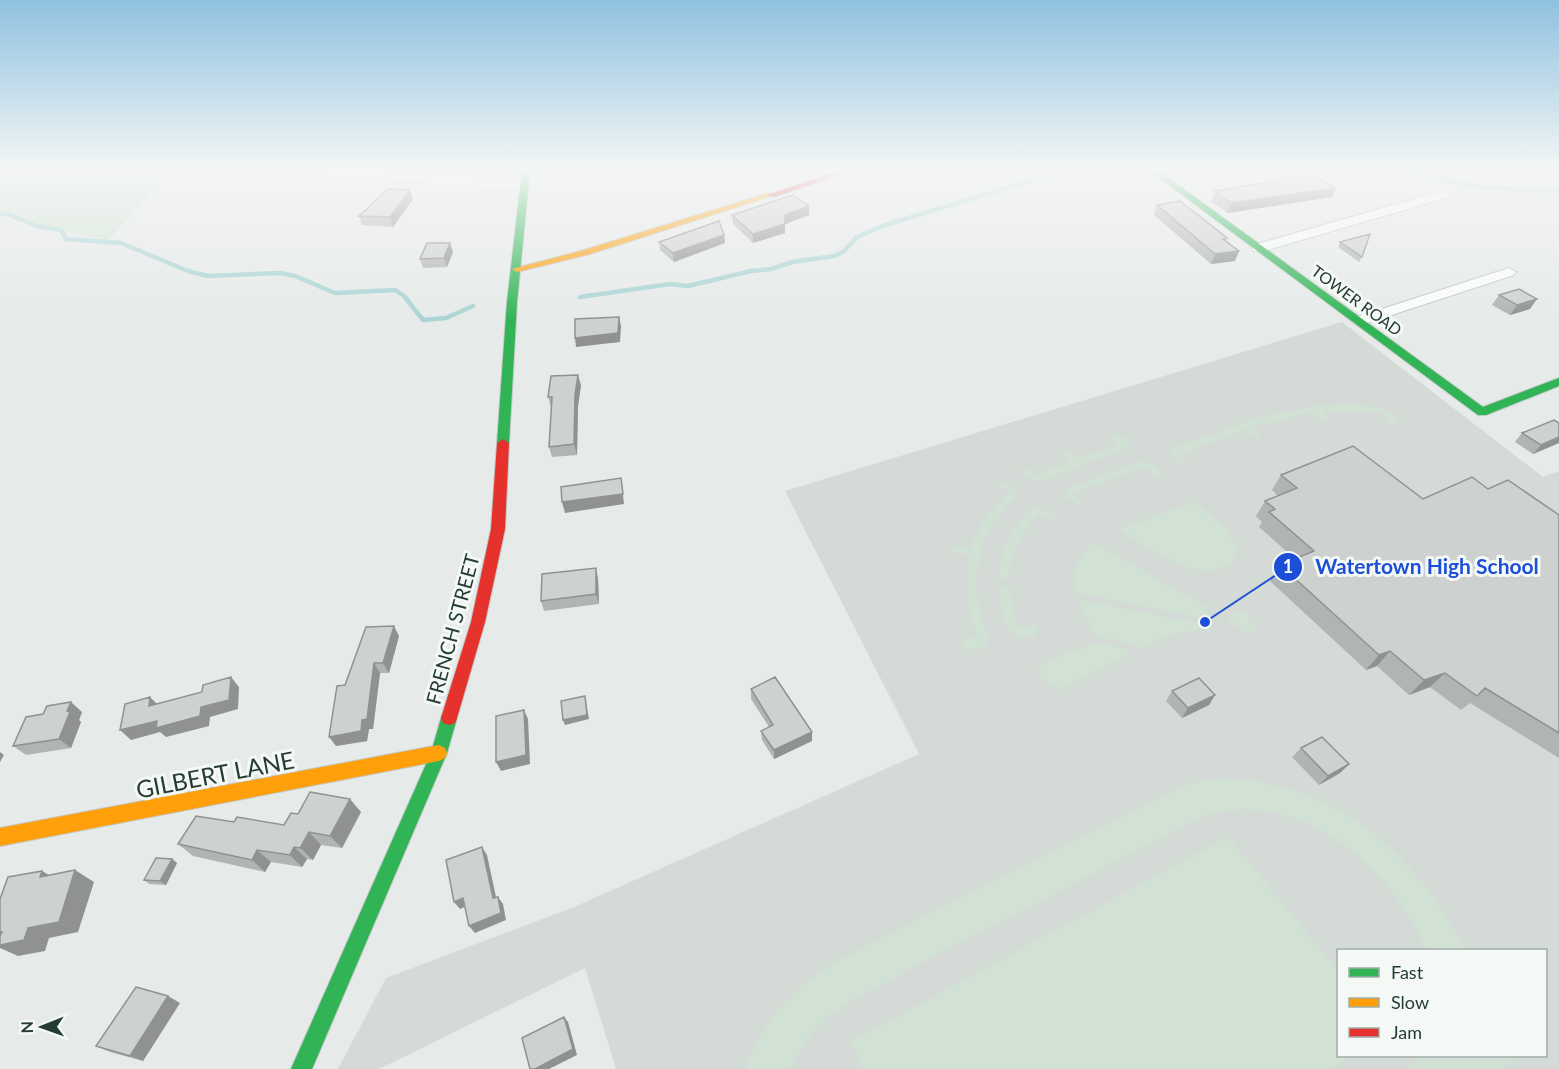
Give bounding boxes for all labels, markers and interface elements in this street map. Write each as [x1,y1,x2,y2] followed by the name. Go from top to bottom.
[1308,261,1406,339] street label: TOWER ROAD
[1273,547,1551,586] callout: Watertown High School
[420,551,484,707] street label: FRENCH STREET
[1315,553,1539,578] text: Watertown High School
[1283,555,1293,577] text: 1
[133,744,297,804] street label: GILBERT LANE
[1337,949,1547,1057] legend
[1391,961,1424,983] text: Fast
[1391,991,1429,1013] text: Slow
[12,997,72,1057] north arrow
[17,1021,36,1034] text: N
[1391,1021,1422,1043] text: Jam

